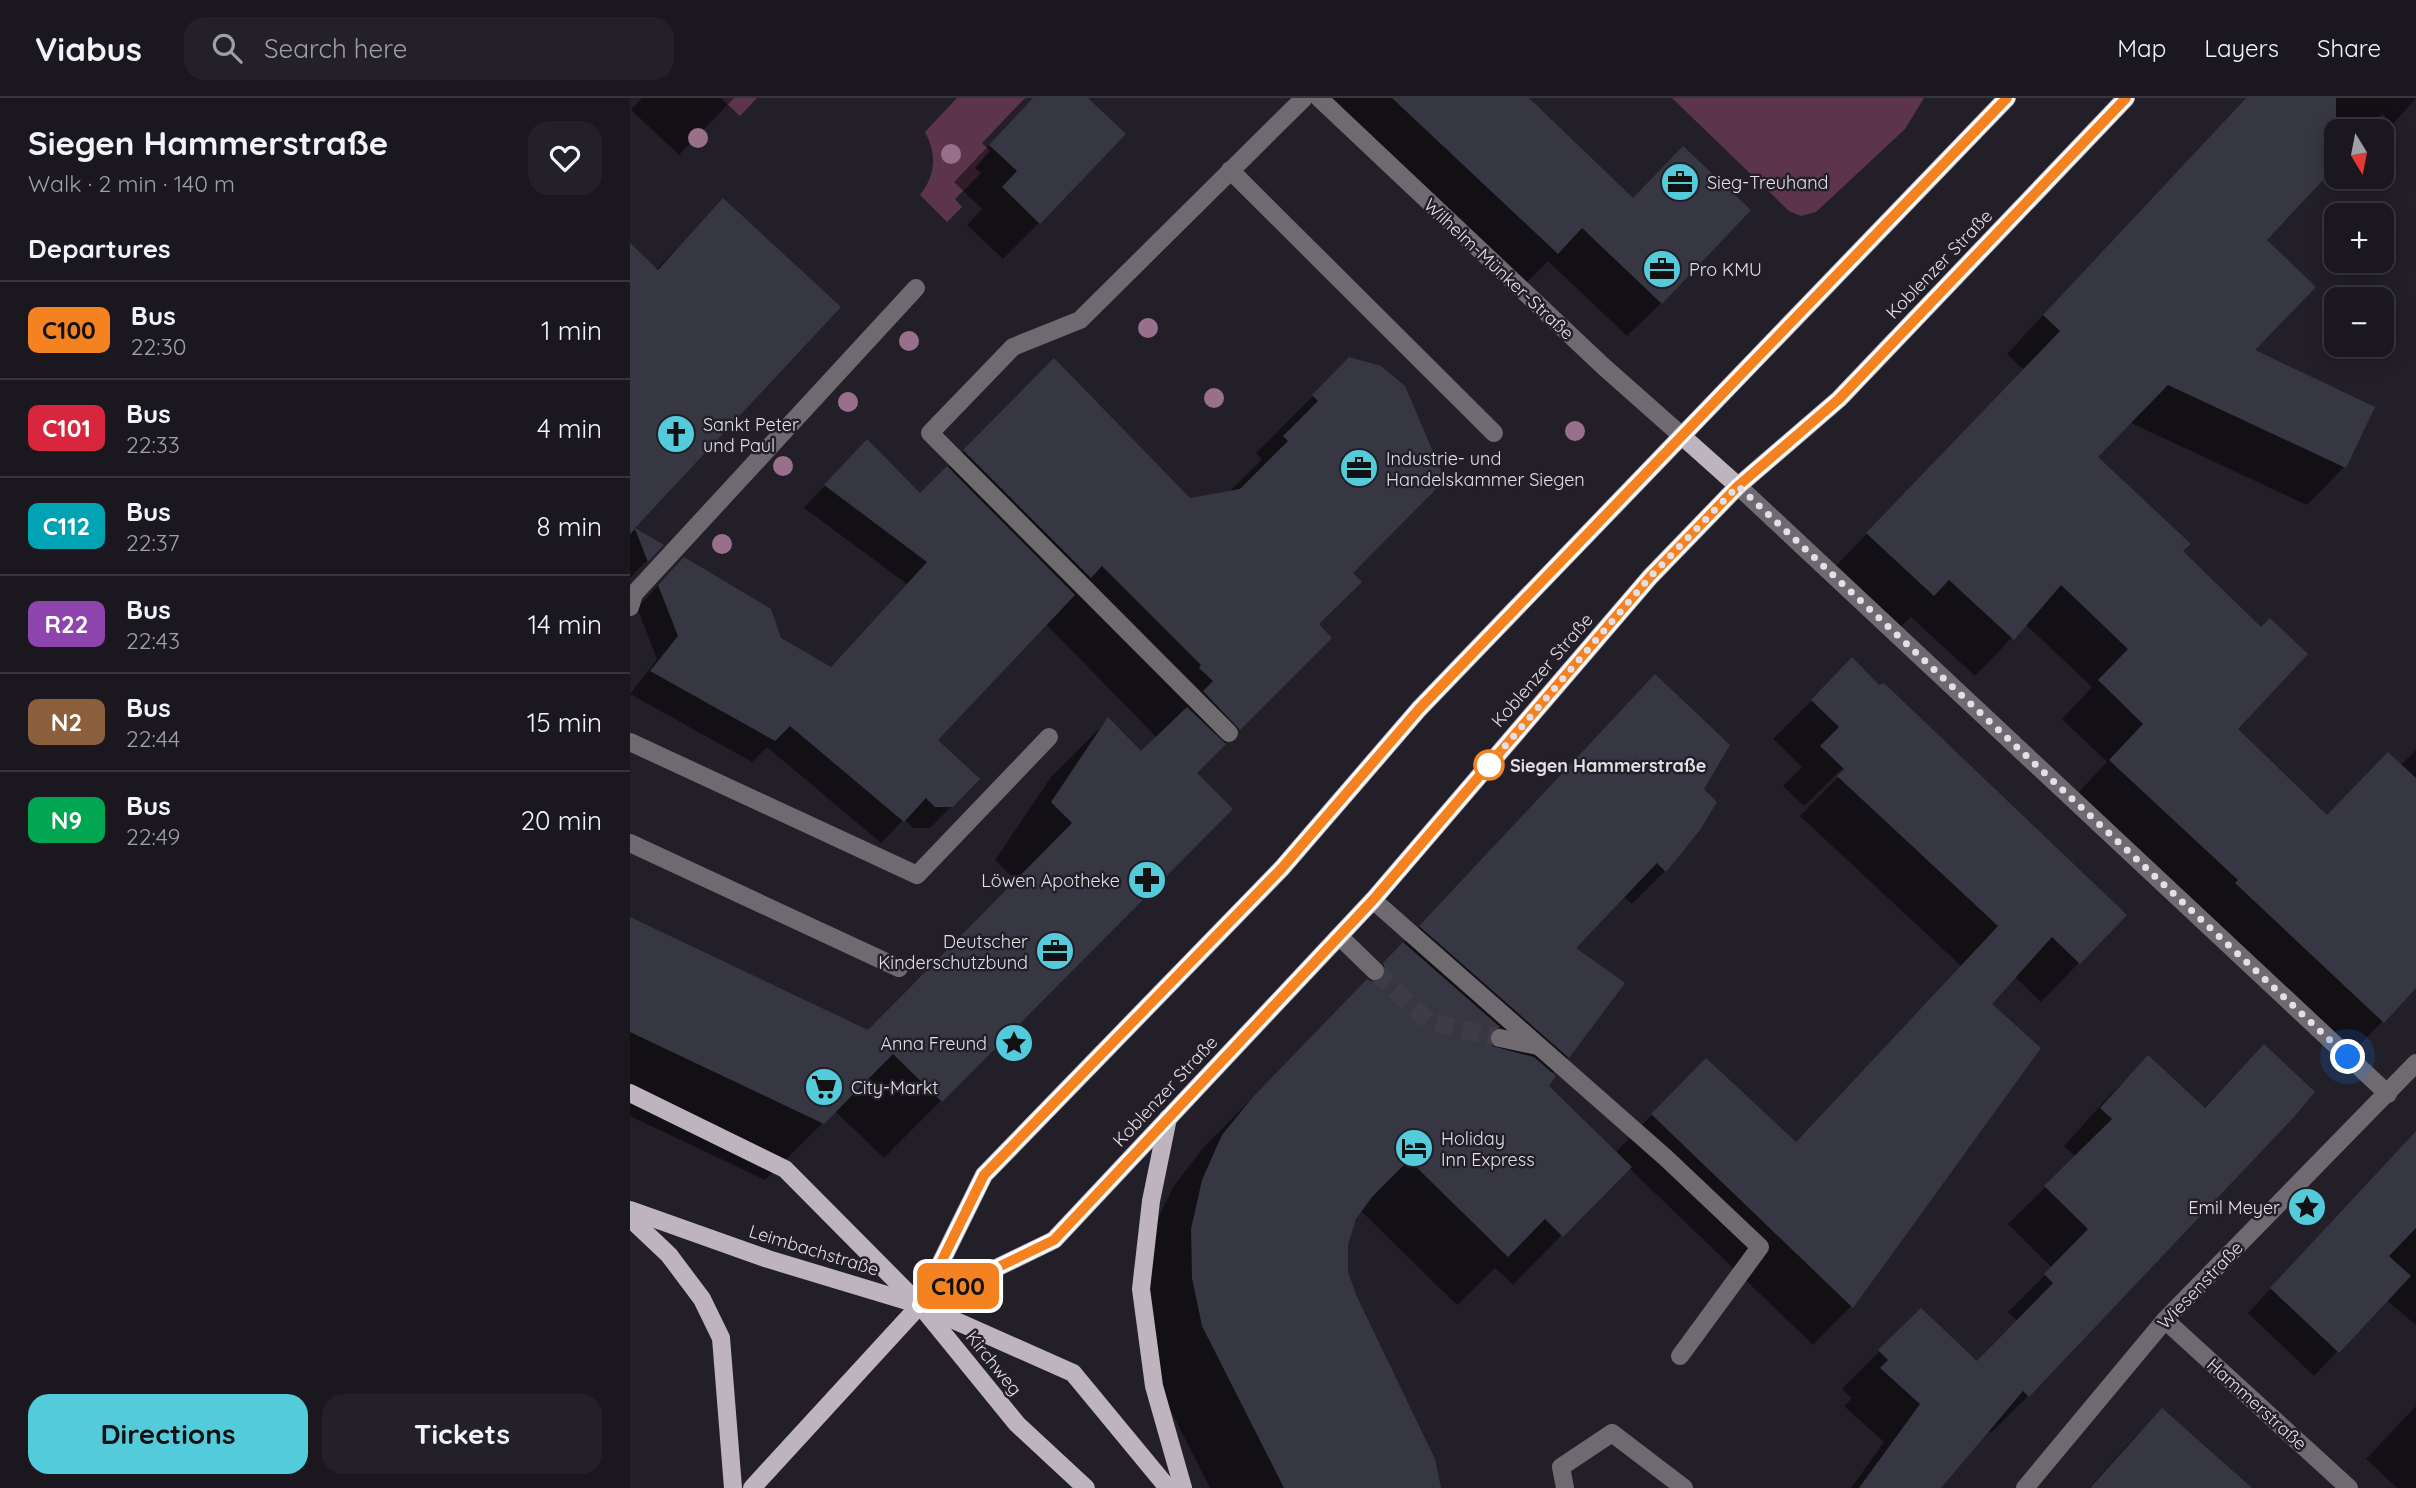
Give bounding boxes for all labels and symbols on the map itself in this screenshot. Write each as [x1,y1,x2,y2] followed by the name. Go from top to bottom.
[2324,119,2394,189] north arrow
[1659,161,1701,203] office icon: Sieg-Treuhand
[1707,171,1828,194] place label: Sieg-Treuhand
[1419,193,1579,345] street label: Wilhelm-Münker-Straße
[1881,204,1997,324] street label: Koblenzer Straße
[1641,248,1683,290] office icon: Pro KMU
[1689,258,1762,281] place label: Pro KMU
[655,413,697,455] church icon: Sankt Peter und Paul
[703,413,799,457] place label: Sankt Peter und Paul
[1338,447,1380,489] office icon: Industrie- und Handelskammer Siegen
[1386,447,1585,491] place label: Industrie- und Handelskammer Siegen
[1486,608,1598,732] street label: Koblenzer Straße
[1474,750,1504,780] marker: Siegen Hammerstraße
[1510,754,1706,777] place label: Siegen Hammerstraße
[1126,859,1168,901] pharmacy icon: Löwen Apotheke
[981,869,1120,892] place label: Löwen Apotheke
[878,930,1028,974] place label: Deutscher Kinderschutzbund
[1034,930,1076,972] office icon: Deutscher Kinderschutzbund
[993,1022,1035,1064] place icon: Anna Freund
[1108,1031,1222,1151] street label: Koblenzer Straße
[880,1032,987,1055] place label: Anna Freund
[2330,1039,2365,1074] your location
[803,1066,845,1108] supermarket icon: City-Markt
[851,1076,938,1099] place label: City-Markt
[1393,1127,1435,1169] hotel icon: Holiday Inn Express
[1441,1127,1535,1171] place label: Holiday Inn Express
[2286,1186,2328,1228] place icon: Emil Meyer
[2188,1196,2280,1219] place label: Emil Meyer
[746,1219,882,1281] street label: Leimbachstraße
[2152,1236,2248,1334] street label: Wiesenstraße
[909,1263,1007,1309] line badge: C100
[961,1326,1027,1400] street label: Kirchweg
[2202,1353,2312,1455] street label: Hammerstraße

